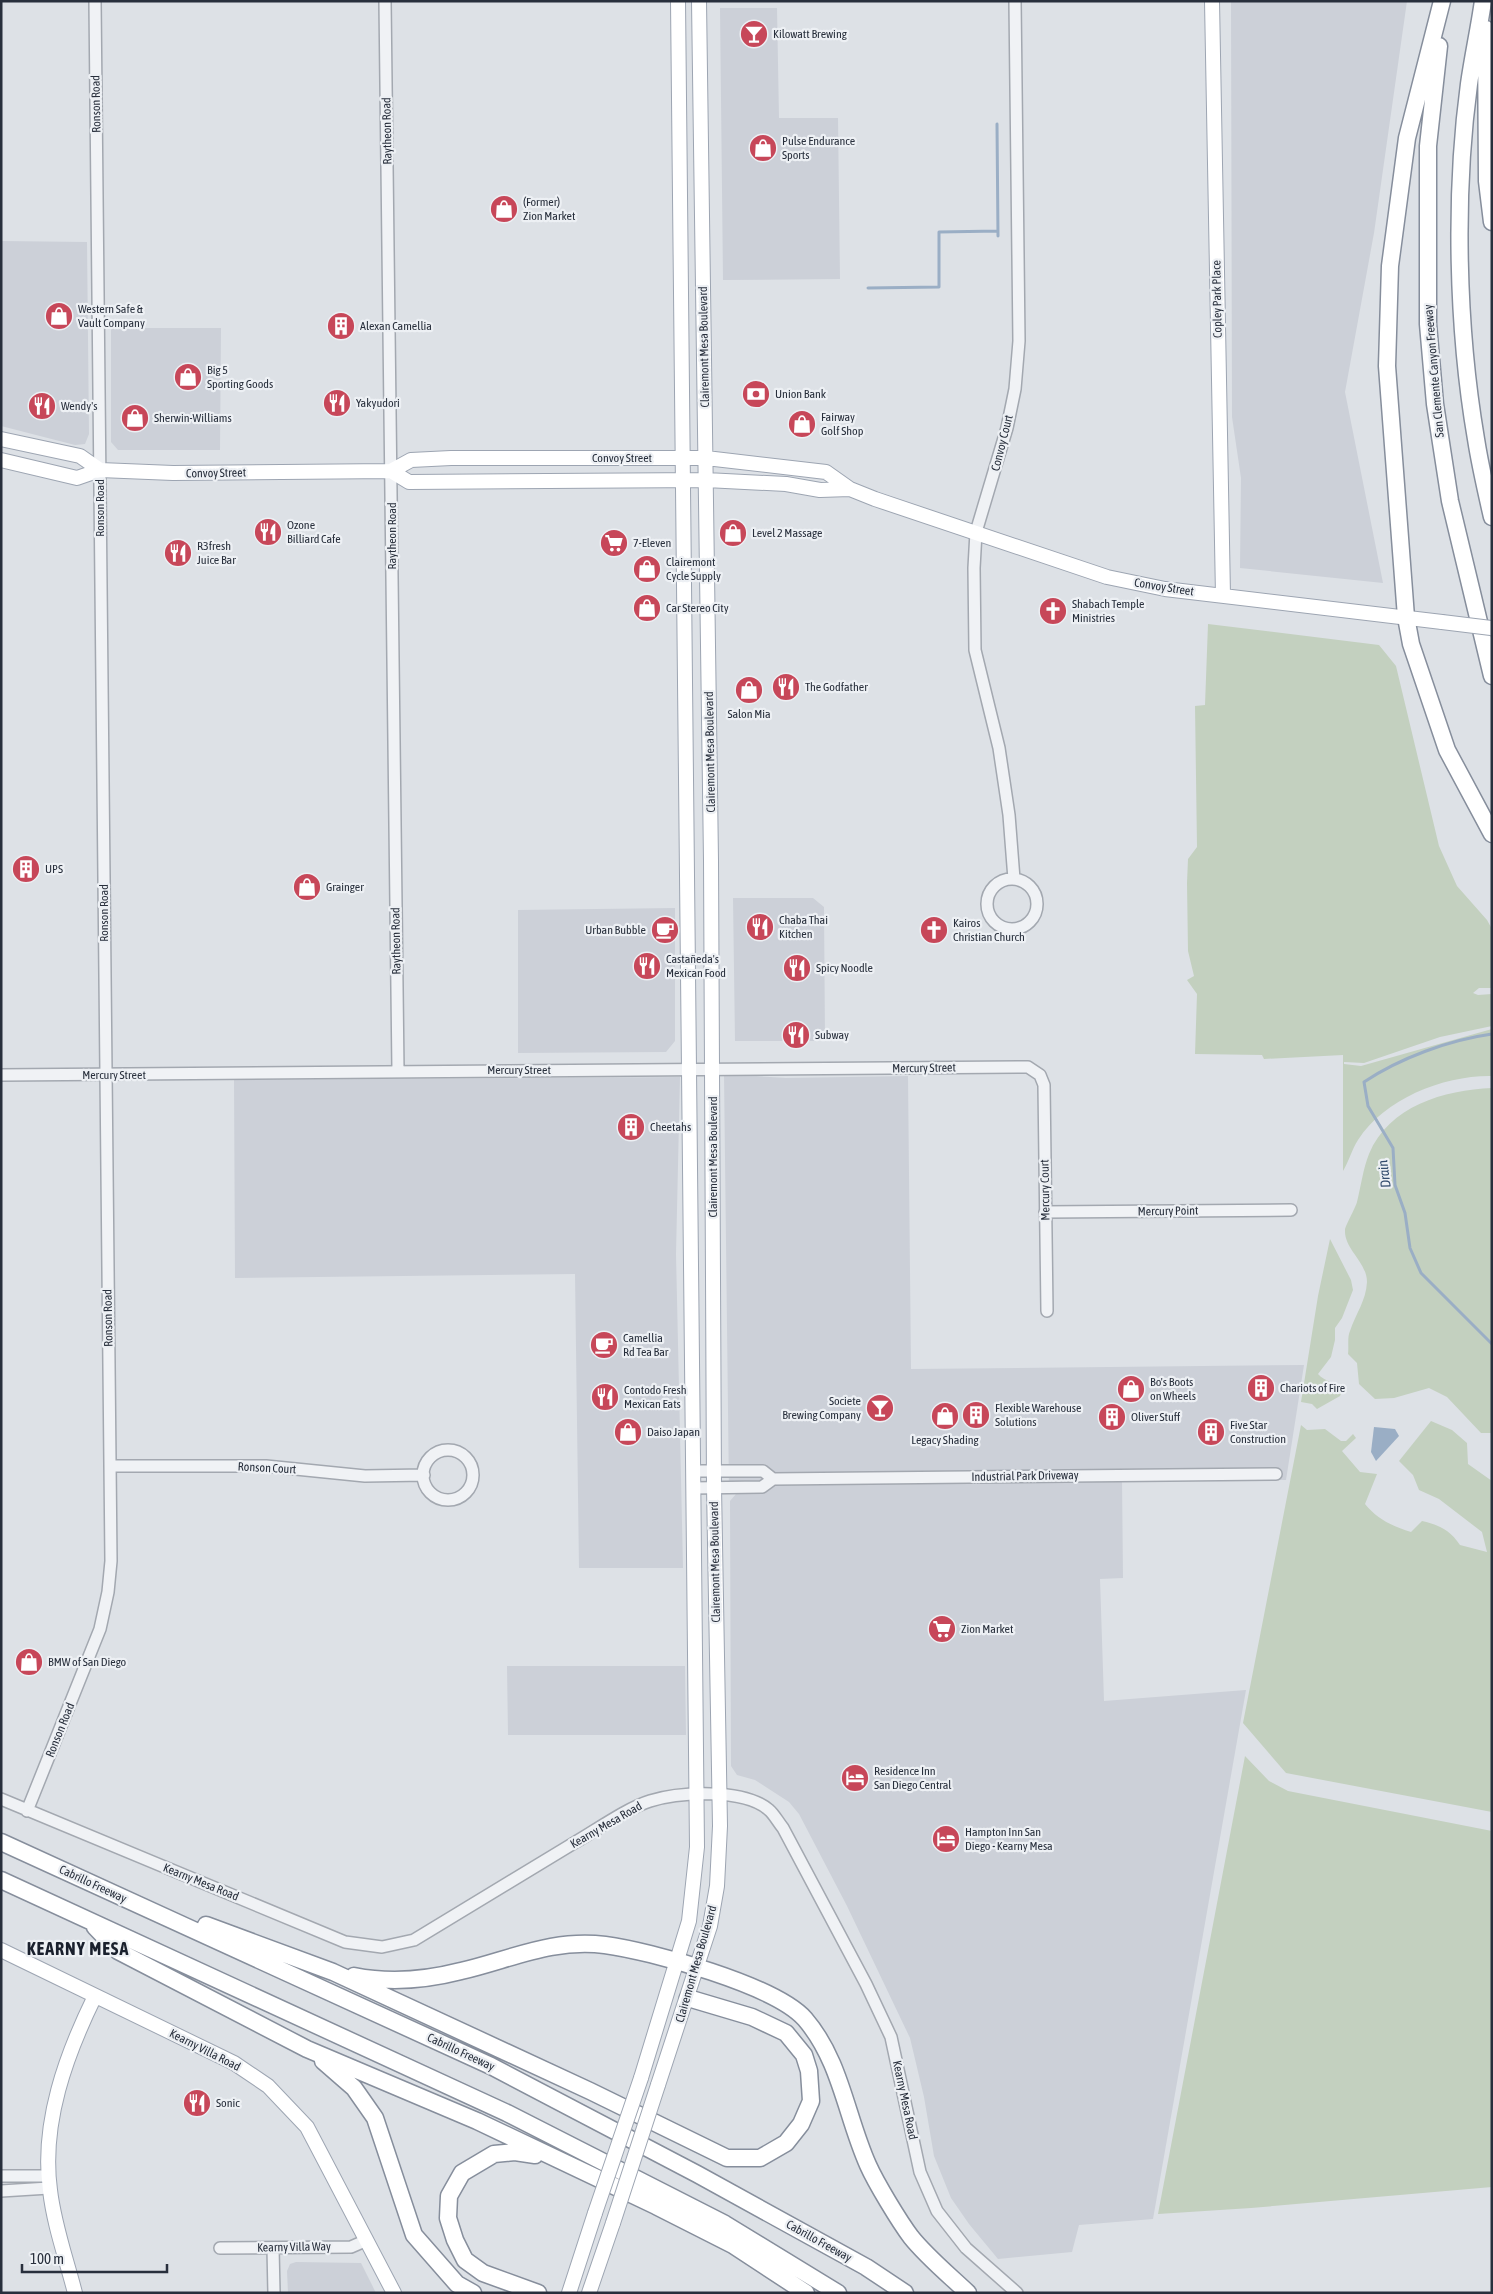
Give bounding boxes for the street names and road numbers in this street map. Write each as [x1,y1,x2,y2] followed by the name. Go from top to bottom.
[88,75,104,133] street label: Ronson Road
[379,97,395,165] street label: Raytheon Road
[1209,260,1225,338] street label: Copley Park Place
[696,286,712,408] street label: Clairemont Mesa Boulevard
[1421,304,1447,438] street label: San Clemente Canyon Freeway
[988,413,1016,473] street label: Convoy Court
[592,451,653,465] street label: Convoy Street
[186,465,247,481] street label: Convoy Street
[93,479,107,537] street label: Ronson Road
[385,502,399,570] street label: Raytheon Road
[1133,575,1195,599] street label: Convoy Street
[702,691,718,813] street label: Clairemont Mesa Boulevard
[97,884,111,942] street label: Ronson Road
[388,907,404,975] street label: Raytheon Road
[892,1060,957,1076] street label: Mercury Street
[487,1063,551,1077] street label: Mercury Street
[82,1068,146,1082] street label: Mercury Street
[706,1096,720,1218] street label: Clairemont Mesa Boulevard
[1037,1159,1053,1221] street label: Mercury Court
[1137,1203,1199,1219] street label: Mercury Point
[100,1289,116,1347] street label: Ronson Road
[237,1459,297,1477] street label: Ronson Court
[971,1468,1079,1484] street label: Industrial Park Driveway
[707,1501,723,1623] street label: Clairemont Mesa Boulevard
[43,1701,77,1759] street label: Ronson Road
[568,1799,644,1851] street label: Kearny Mesa Road
[161,1860,241,1904] street label: Kearny Mesa Road
[57,1862,129,1906] street label: Cabrillo Freeway
[673,1904,719,2024] street label: Clairemont Mesa Boulevard
[167,2026,243,2074] street label: Kearny Villa Road
[425,2030,497,2074] street label: Cabrillo Freeway
[890,2059,920,2141] street label: Kearny Mesa Road
[784,2217,854,2265] street label: Cabrillo Freeway
[257,2239,331,2255] street label: Kearny Villa Way

